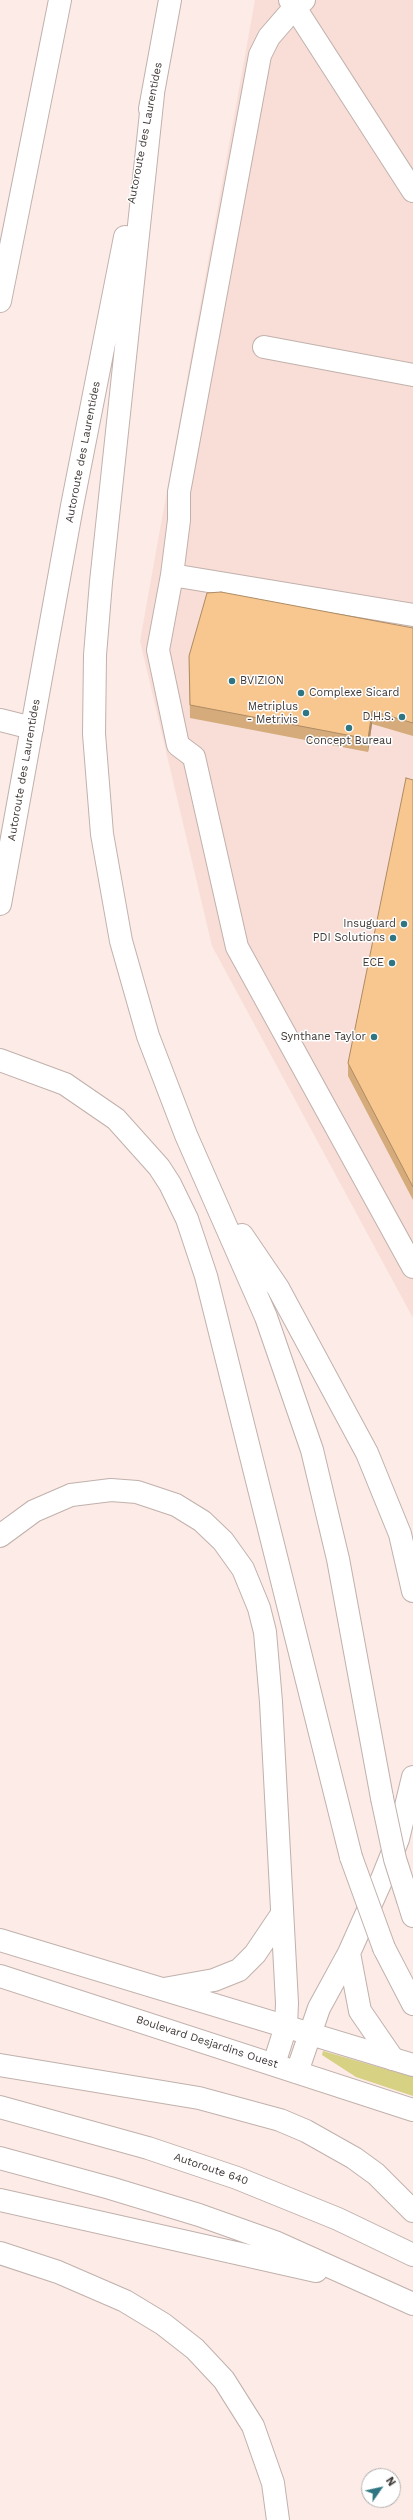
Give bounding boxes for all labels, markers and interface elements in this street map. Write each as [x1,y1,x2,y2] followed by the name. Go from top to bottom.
[125,61,165,205] street label: Autoroute des Laurentides
[63,380,103,524] street label: Autoroute des Laurentides
[240,674,284,688] place label: BVIZION
[227,676,237,686] marker: BVIZION
[309,686,399,700] place label: Complexe Sicard
[296,688,306,698] marker: Complexe Sicard
[5,698,43,842] street label: Autoroute des Laurentides
[247,700,298,726] place label: Metriplus - Metrivis
[301,708,311,718] marker: Metriplus - Metrivis
[363,710,394,724] place label: D.H.S.
[397,712,407,722] marker: D.H.S.
[344,723,354,733] marker: Concept Bureau
[306,734,392,748] place label: Concept Bureau
[343,917,396,931] place label: Insuguard
[399,919,409,929] marker: Insuguard
[313,931,385,945] place label: PDI Solutions
[388,933,398,943] marker: PDI Solutions
[363,956,384,970] place label: ECE
[387,958,397,968] marker: ECE
[281,1030,366,1044] place label: Synthane Taylor
[369,1032,379,1042] marker: Synthane Taylor
[134,2013,280,2071] street label: Boulevard Desjardins Ouest
[172,2150,250,2188] street label: Autoroute 640
[361,2468,401,2508] north arrow
[383,2475,398,2489] text: N

